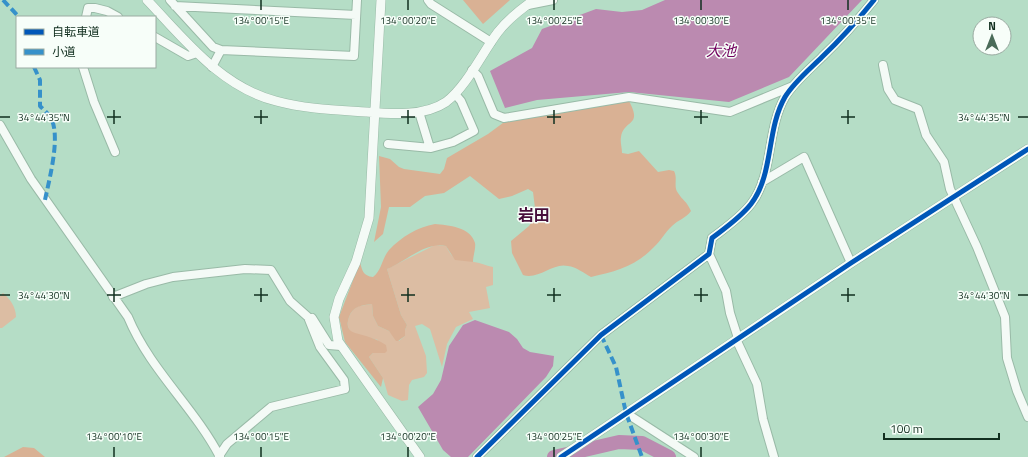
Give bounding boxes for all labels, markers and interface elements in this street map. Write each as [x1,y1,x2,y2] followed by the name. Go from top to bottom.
[233,13,290,28] text: 134°00'15"E
[380,13,437,28] text: 134°00'20"E
[526,13,583,28] text: 134°00'25"E
[673,13,730,28] text: 134°00'30"E
[820,13,877,28] text: 134°00'35"E
[16,16,156,68] legend
[972,16,1012,56] north arrow
[988,18,996,34] text: N
[52,22,100,41] text: 自転車道
[706,39,738,62] water label: 大池
[52,42,76,61] text: 小道
[18,110,70,125] text: 34°44'35"N
[958,110,1010,125] text: 34°44'35"N
[518,203,550,227] district label: 岩田
[18,288,70,303] text: 34°44'30"N
[958,288,1010,303] text: 34°44'30"N
[884,415,999,441] scale bar
[890,419,923,438] text: 100 m
[86,429,143,444] text: 134°00'10"E
[233,429,290,444] text: 134°00'15"E
[380,429,437,444] text: 134°00'20"E
[526,429,583,444] text: 134°00'25"E
[673,429,730,444] text: 134°00'30"E

